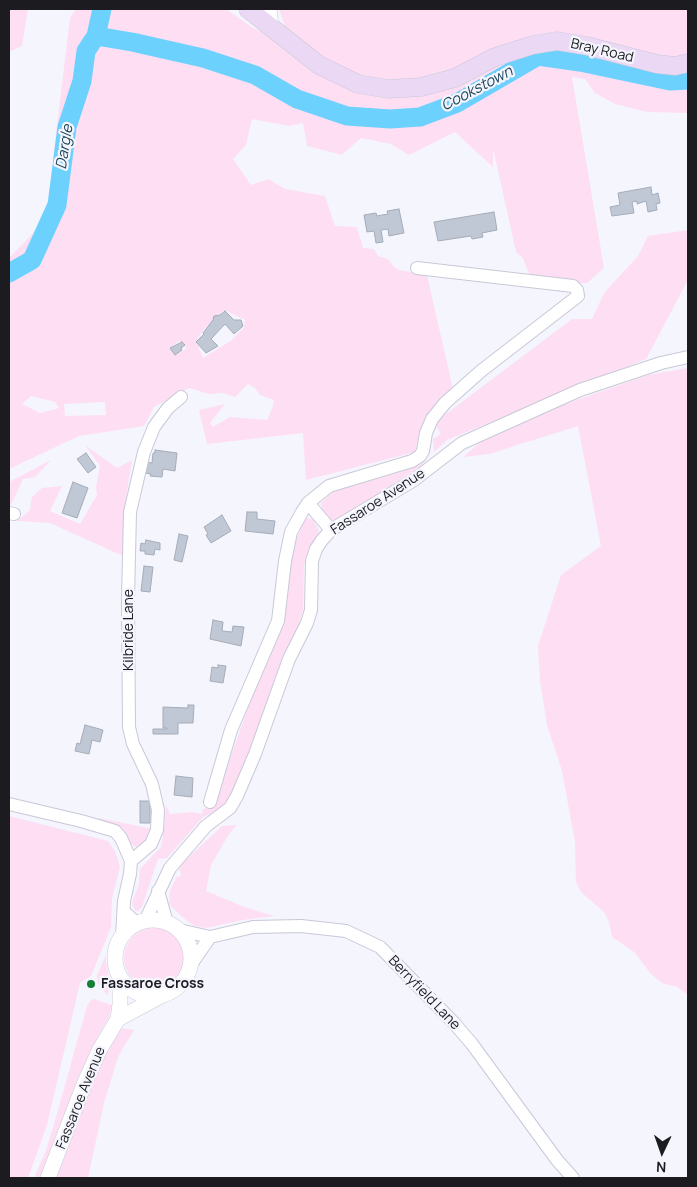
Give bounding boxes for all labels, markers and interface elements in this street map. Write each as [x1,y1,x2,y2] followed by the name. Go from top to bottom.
[569,36,635,66] street label: Bray Road
[438,63,516,115] water label: Cookstown
[53,124,77,170] water label: Dargle
[328,465,428,539] street label: Fassaroe Avenue
[121,589,137,671] street label: Kilbride Lane
[384,952,464,1034] street label: Berryfield Lane
[101,976,204,992] place label: Fassaroe Cross
[85,978,97,990] marker: Fassaroe Cross
[53,1044,109,1152] street label: Fassaroe Avenue
[637,1127,687,1177] north arrow
[656,1158,667,1177] text: N

